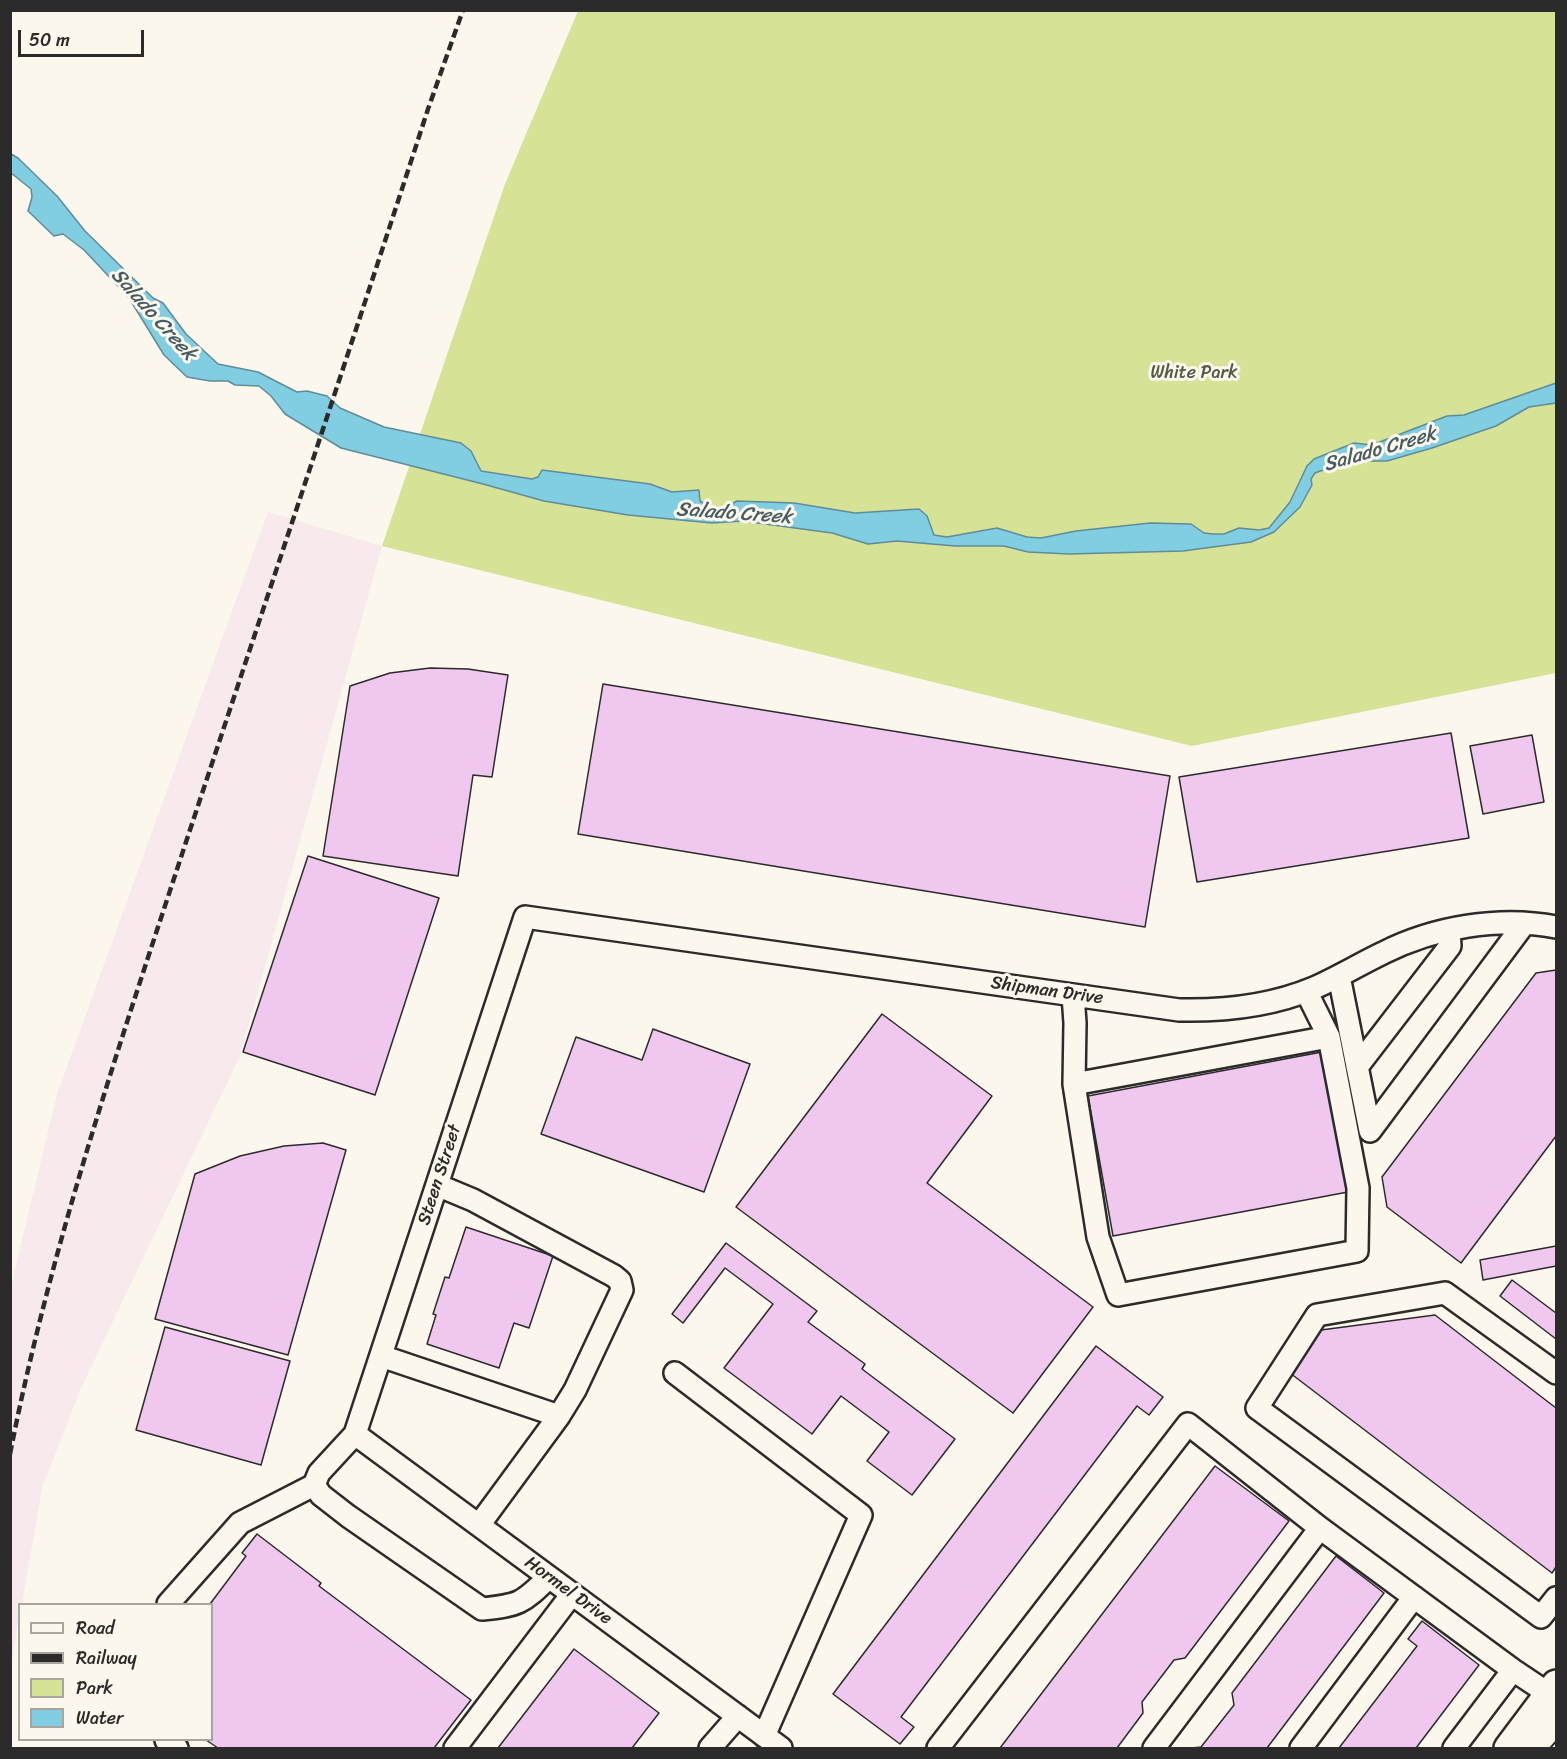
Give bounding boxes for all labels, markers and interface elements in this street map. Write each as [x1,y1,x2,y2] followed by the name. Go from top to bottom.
[21,18,147,56] scale bar
[29,24,70,56] text: 50 m
[105,264,201,366] water label: Salado Creek
[1151,362,1237,384] park label: White Park
[1321,422,1439,478] water label: Salado Creek
[675,498,793,530] water label: Salado Creek
[989,972,1105,1010] street label: Shipman Drive
[414,1122,466,1228] street label: Steen Street
[520,1552,616,1630] street label: Hormel Drive
[18,1603,213,1741] legend
[76,1612,115,1644] text: Road
[76,1642,137,1674] text: Railway
[76,1672,113,1704] text: Park
[76,1702,123,1734] text: Water

